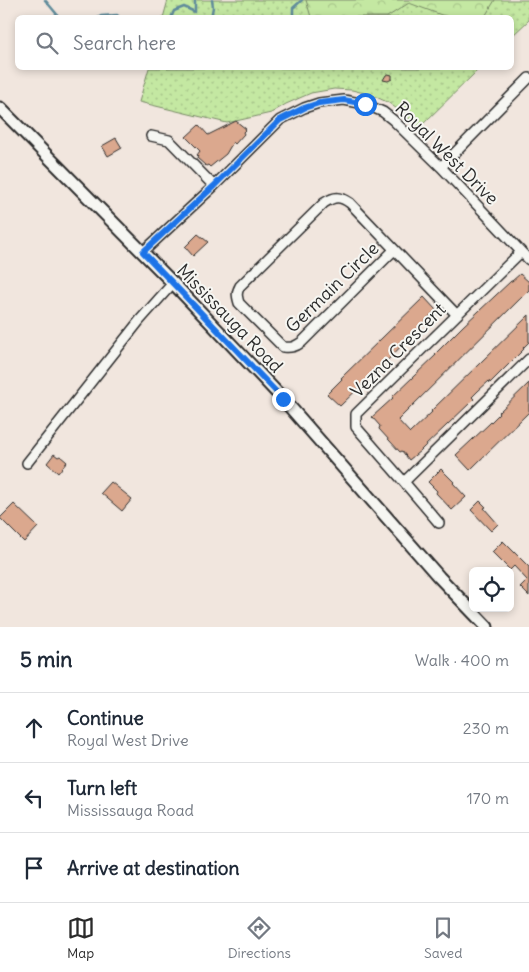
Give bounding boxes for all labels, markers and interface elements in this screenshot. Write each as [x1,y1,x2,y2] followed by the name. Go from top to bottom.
[15,15,514,70] search box
[33,29,61,57] icon: search
[73,31,176,55] text: Search here
[354,93,377,116] route start
[391,97,503,209] street label: Royal West Drive
[281,237,383,337] street label: Germain Circle
[172,259,288,378] street label: Mississauga Road
[346,298,450,402] street label: Vezna Crescent
[272,388,295,411] route end
[469,567,514,612] map controls
[469,567,514,612] button: locate
[20,646,72,673] text: 5 min
[415,650,509,670] text: Walk · 400 m
[67,706,144,730] text: Continue
[20,714,48,742] icon: ahead
[463,718,509,738] text: 230 m
[67,730,189,750] text: Royal West Drive
[67,776,137,800] text: Turn left
[20,784,48,812] icon: left
[466,788,509,808] text: 170 m
[67,800,194,820] text: Mississauga Road
[20,854,48,882] icon: arrive
[67,856,240,880] text: Arrive at destination
[67,914,95,962] tab: Map
[228,914,291,962] tab: Directions
[424,914,462,962] tab: Saved

